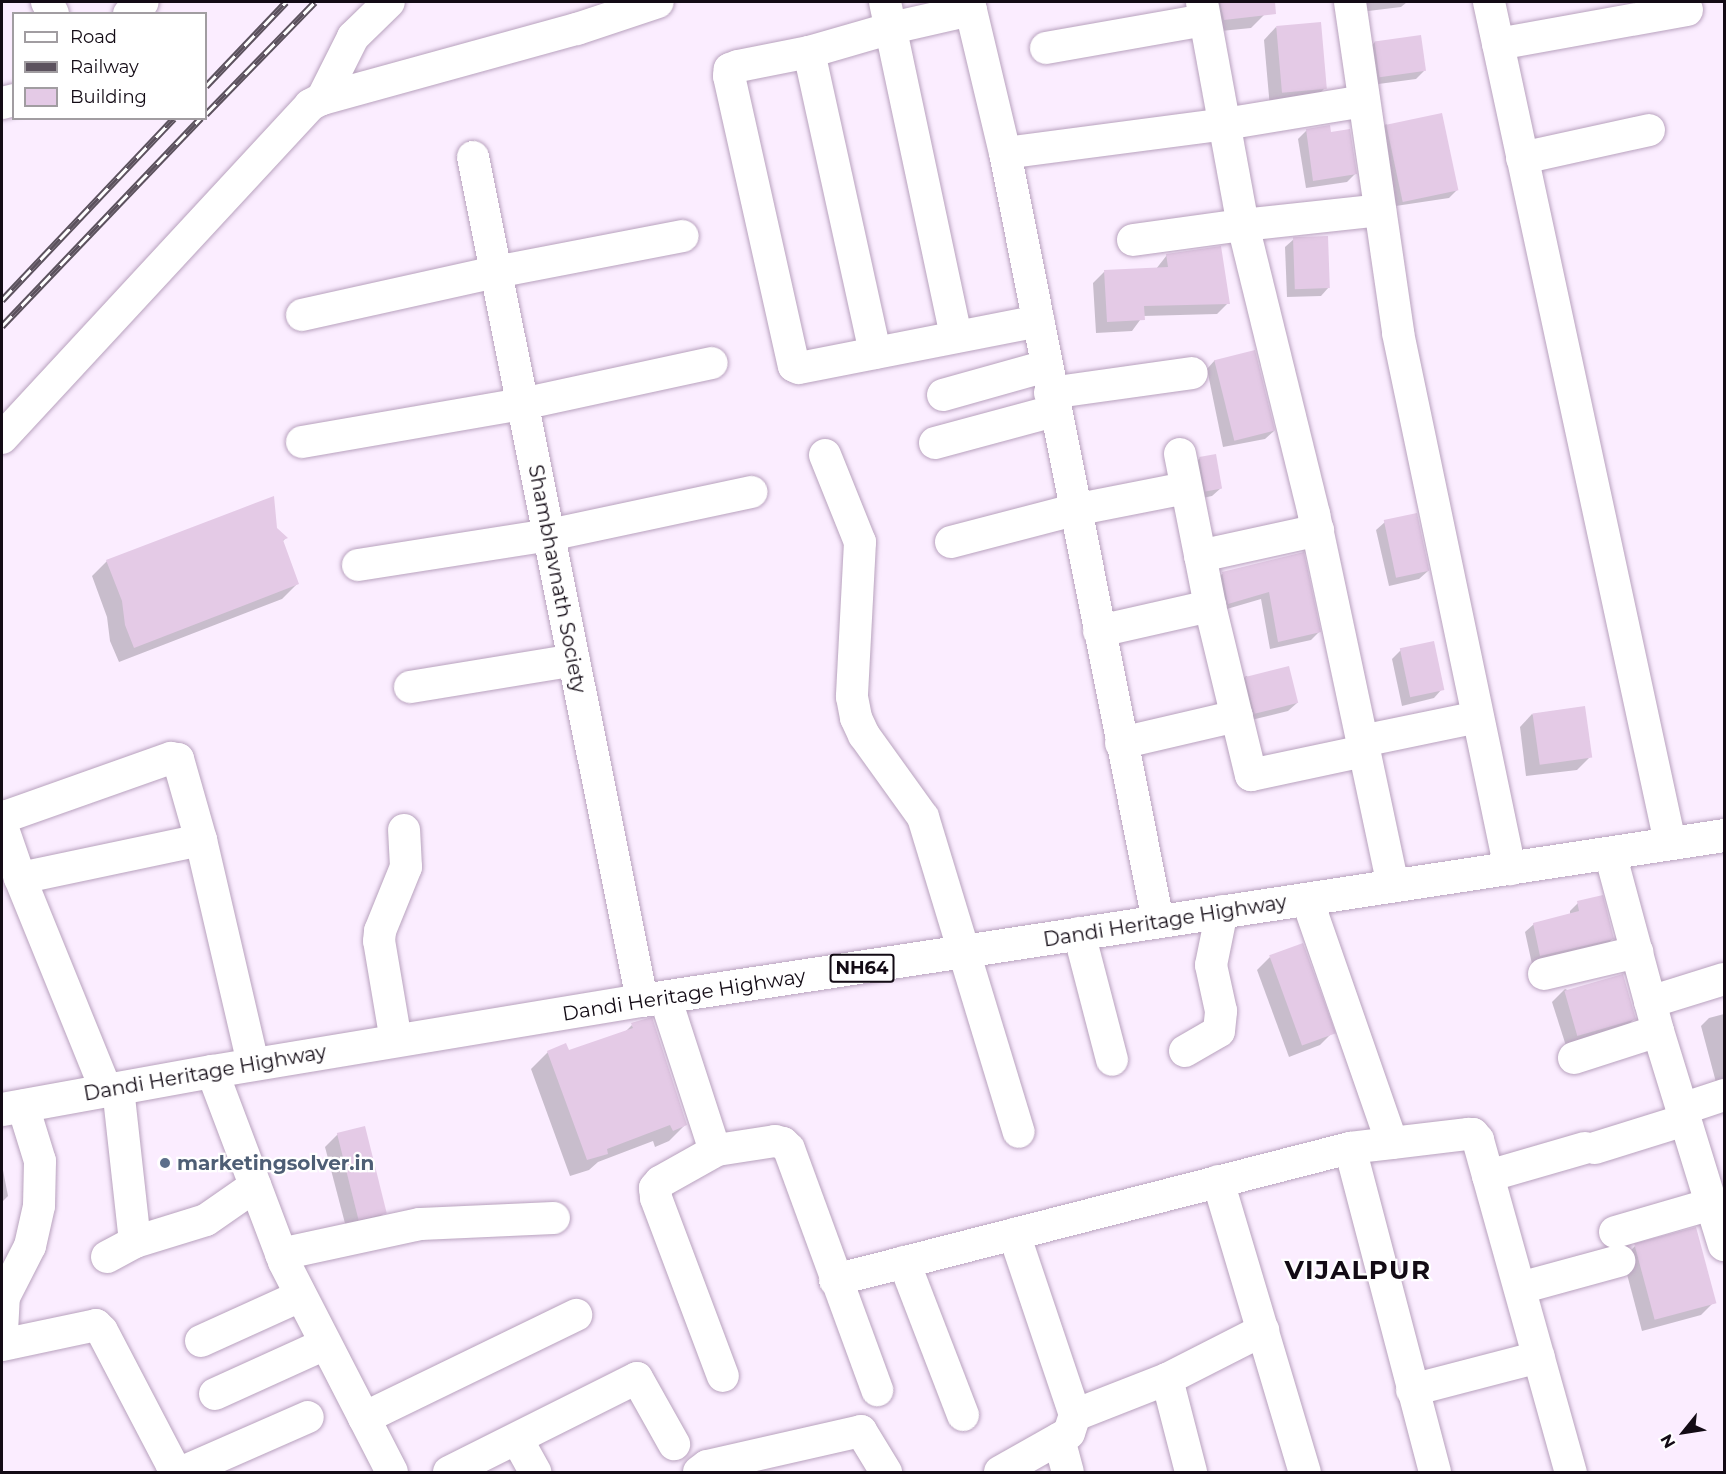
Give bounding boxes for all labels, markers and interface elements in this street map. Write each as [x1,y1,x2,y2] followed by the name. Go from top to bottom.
[12,12,207,120] legend
[70,26,117,48] text: Road
[70,56,139,78] text: Railway
[70,86,147,108] text: Building
[523,463,591,695] street label: Shambhavnath Society
[1042,890,1288,952] street label: Dandi Heritage Highway
[829,953,895,983] road number: NH64
[561,964,807,1026] street label: Dandi Heritage Highway
[82,1040,328,1106] street label: Dandi Heritage Highway
[177,1151,374,1175] place label: marketingsolver.in
[158,1156,172,1170] marker: marketingsolver.in
[1284,1255,1432,1287] district label: VIJALPUR
[1654,1402,1714,1462] north arrow
[1657,1431,1679,1452] text: N

